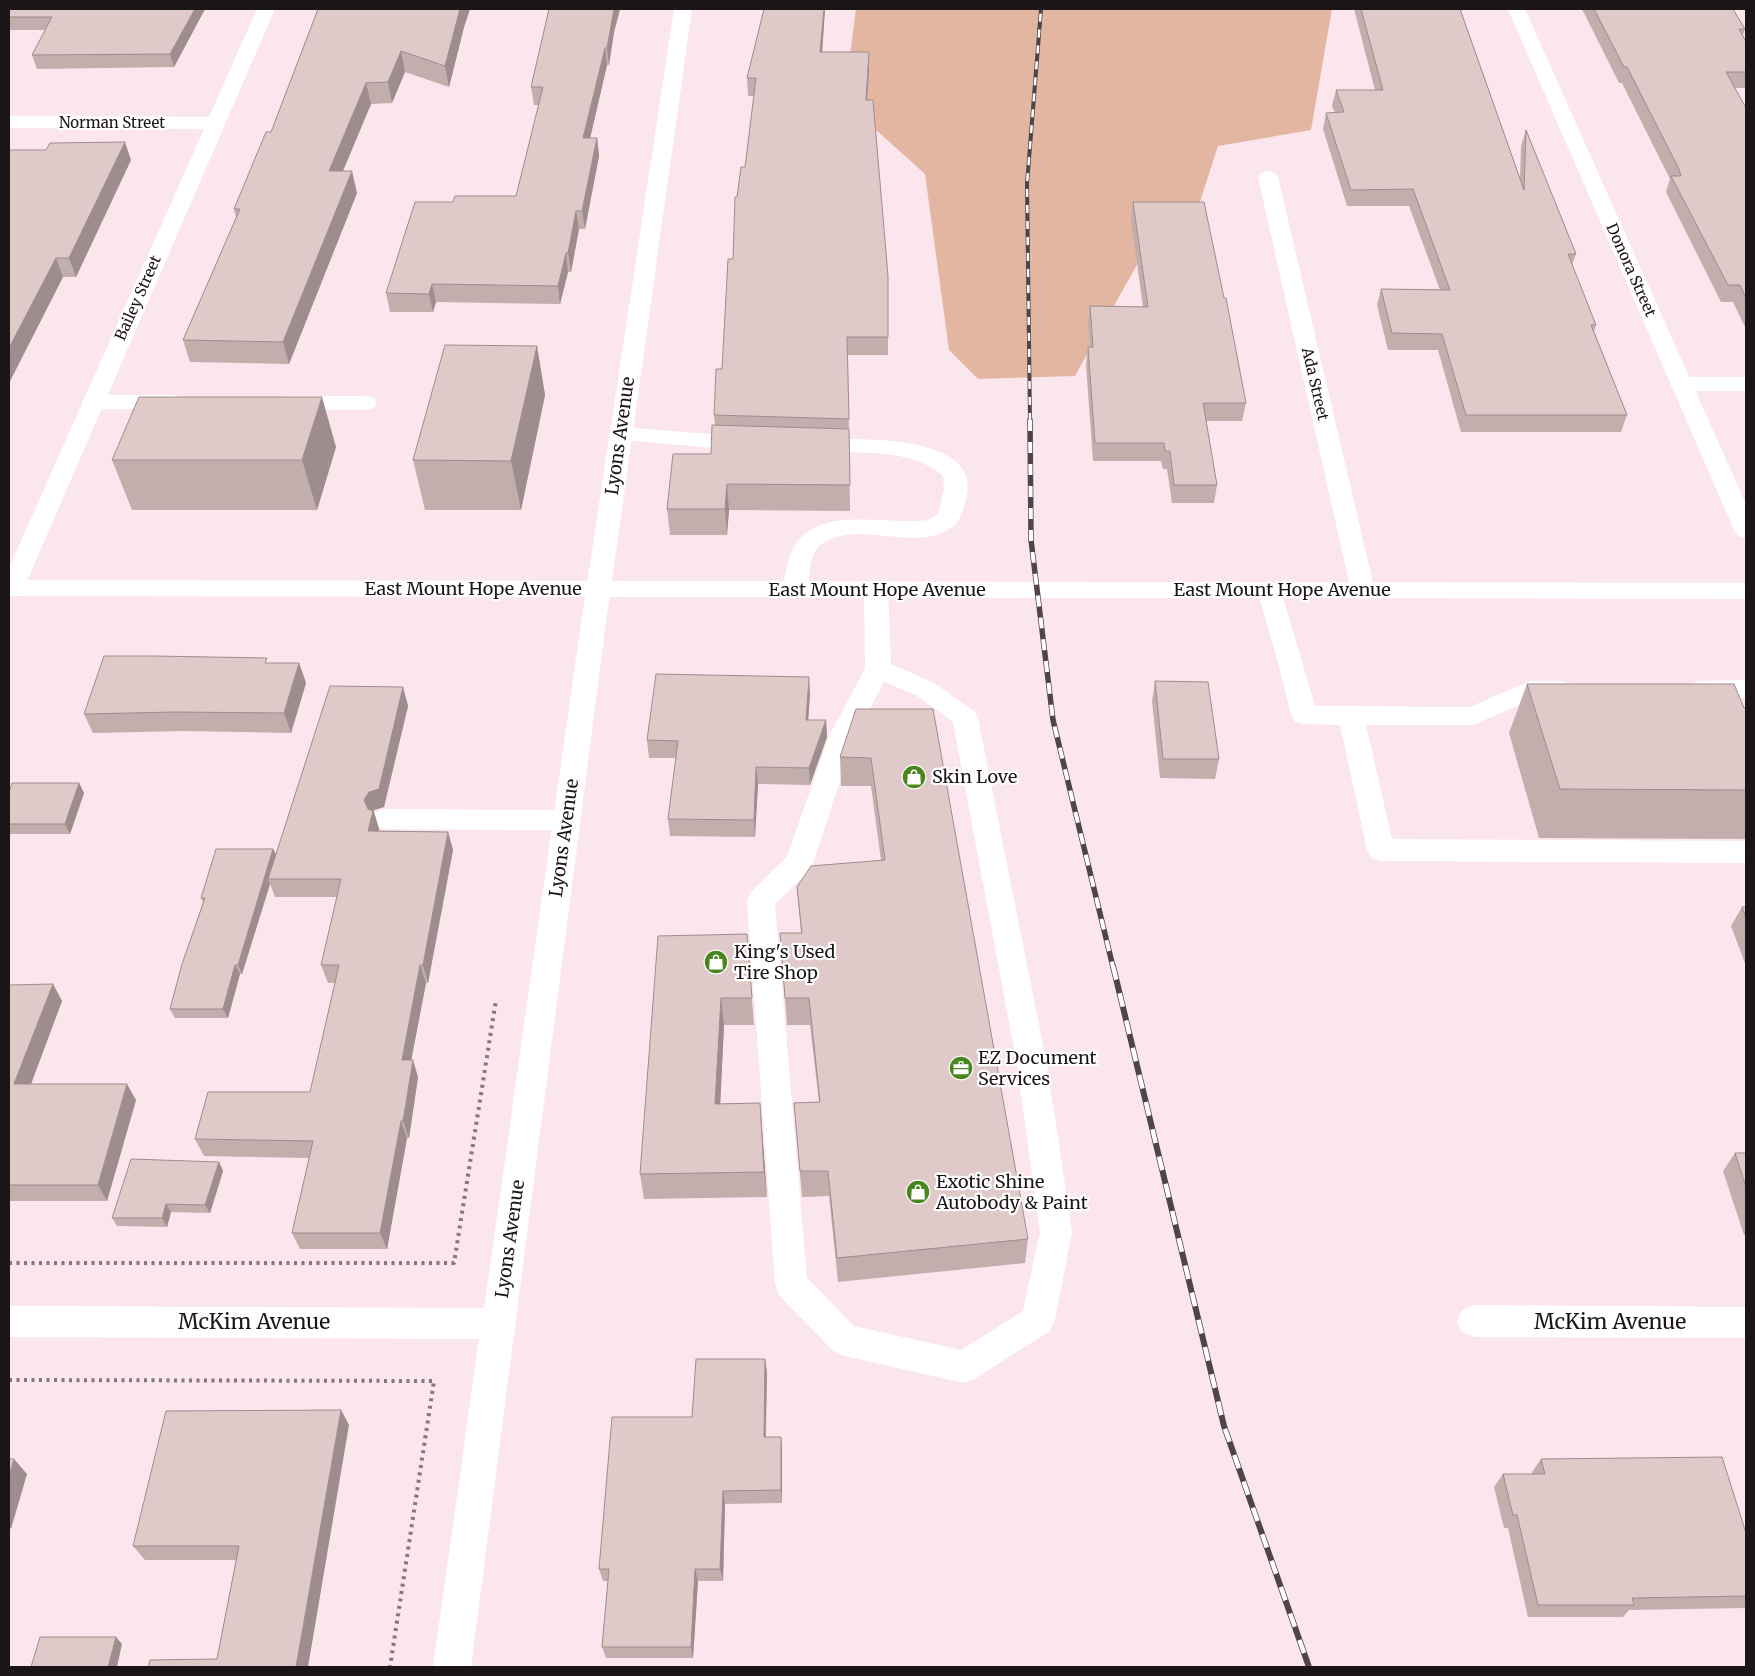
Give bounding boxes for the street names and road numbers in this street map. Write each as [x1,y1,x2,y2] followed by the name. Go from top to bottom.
[59,113,165,132] street label: Norman Street
[1602,220,1661,319] street label: Donora Street
[110,252,165,343] street label: Bailey Street
[1298,345,1333,422] street label: Ada Street
[600,375,639,497] street label: Lyons Avenue
[364,577,582,600] street label: East Mount Hope Avenue
[768,578,986,601] street label: East Mount Hope Avenue
[1173,578,1391,601] street label: East Mount Hope Avenue
[544,777,583,899] street label: Lyons Avenue
[490,1178,529,1300] street label: Lyons Avenue
[178,1308,330,1335] street label: McKim Avenue
[1534,1308,1686,1335] street label: McKim Avenue

